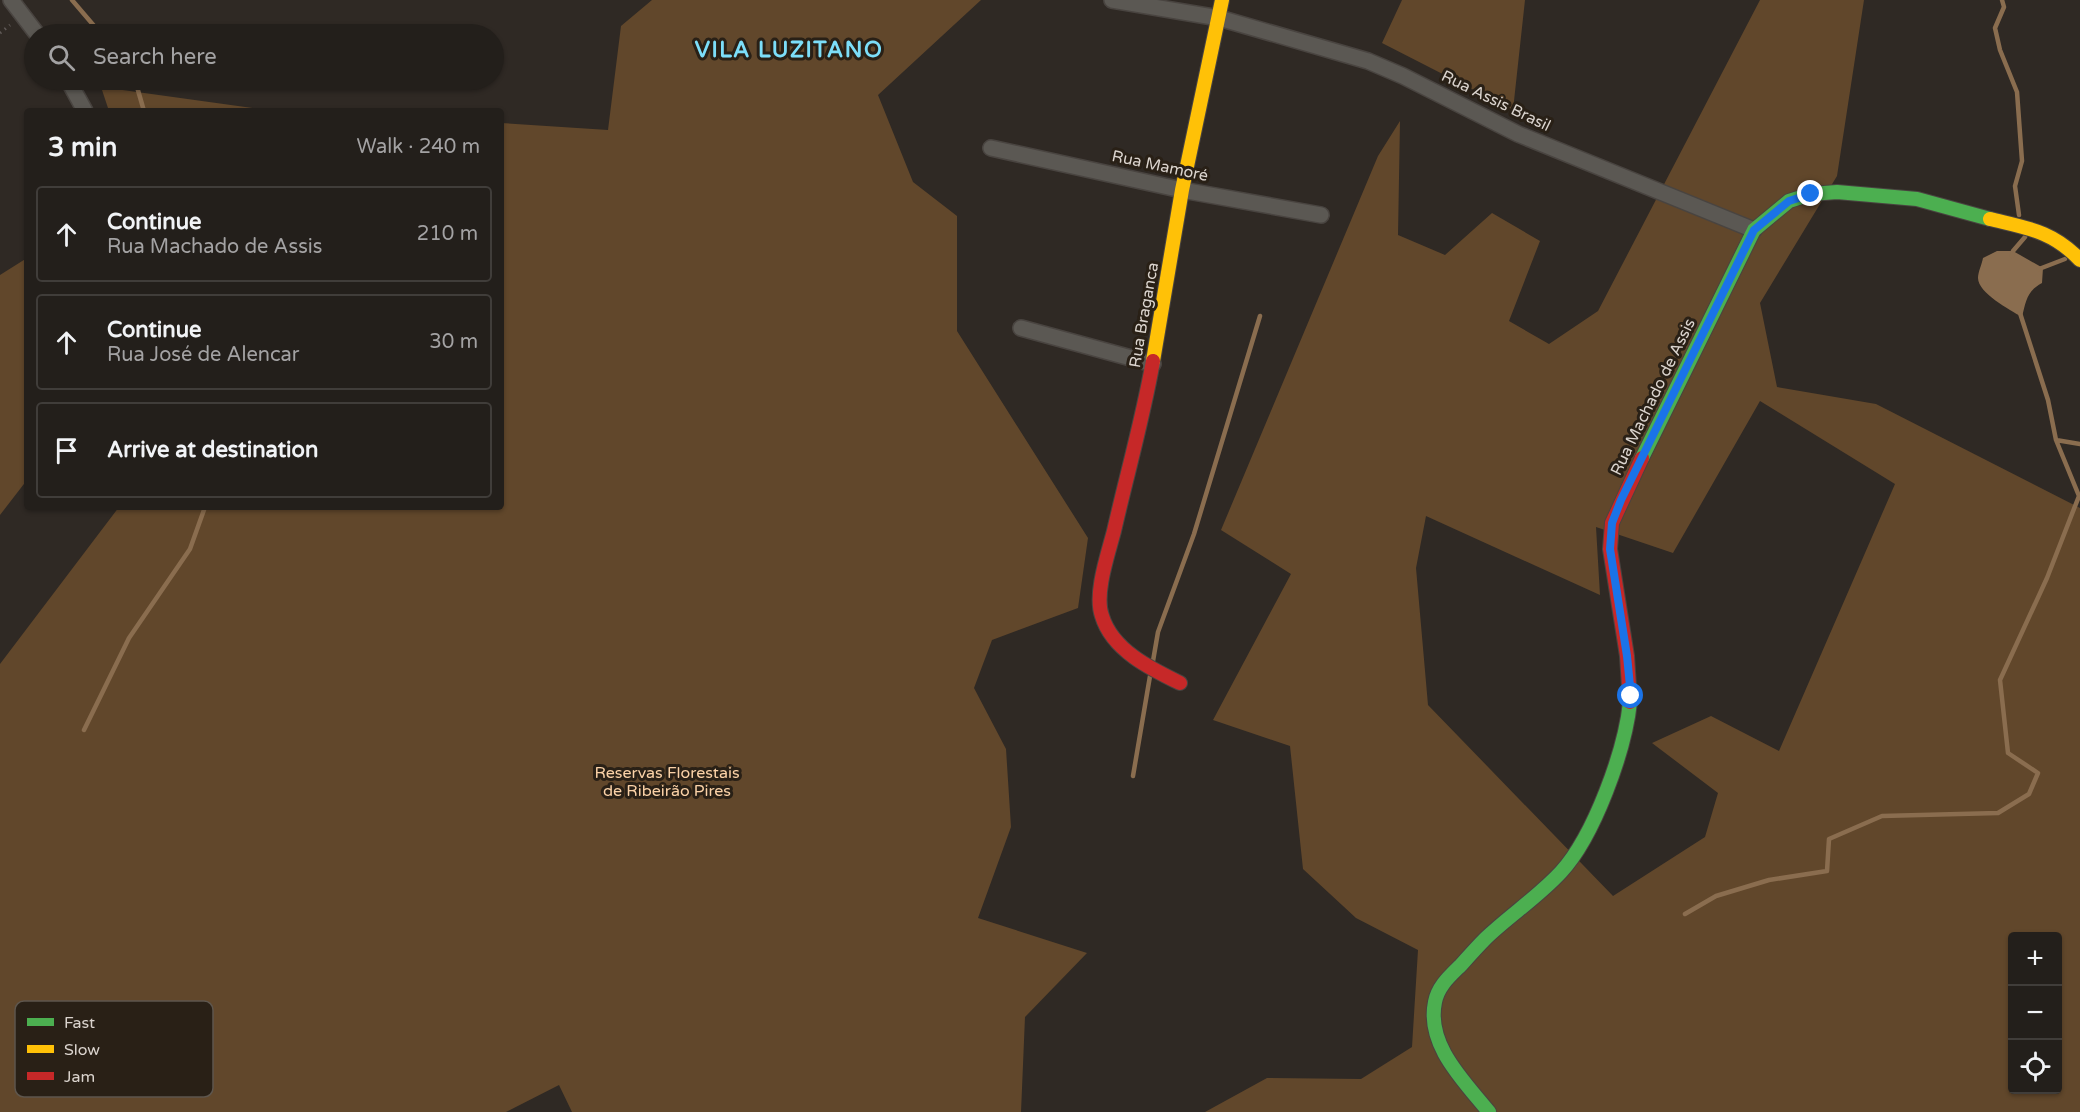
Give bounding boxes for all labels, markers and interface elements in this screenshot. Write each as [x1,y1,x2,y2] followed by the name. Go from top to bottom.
[24,24,504,90] search box
[695,37,883,63] district label: VILA LUZITANO
[45,41,78,74] icon: search
[93,44,217,70] text: Search here
[1438,66,1554,136] street label: Rua Assis Brasil
[48,132,117,163] text: 3 min
[357,135,480,159] text: Walk · 240 m
[1110,146,1210,186] street label: Rua Mamoré
[1797,180,1823,206] route end
[107,209,202,235] text: Continue
[50,218,83,251] icon: ahead
[417,222,478,246] text: 210 m
[107,235,322,259] text: Rua Machado de Assis
[1125,261,1163,369] street label: Rua Braganca
[1606,315,1700,479] street label: Rua Machado de Assis
[107,317,202,343] text: Continue
[50,326,83,359] icon: ahead
[429,330,478,354] text: 30 m
[107,343,299,367] text: Rua José de Alencar
[50,434,83,467] icon: arrive
[107,437,318,463] text: Arrive at destination
[1617,682,1643,708] route start
[594,763,740,801] park label: Reservas Florestais de Ribeirão Pires
[2008,932,2062,1094] map controls
[2008,932,2062,986] button: +
[2008,986,2062,1040] button: −
[15,1001,213,1097] legend
[64,1013,95,1033] text: Fast
[64,1040,100,1060] text: Slow
[2008,1040,2062,1094] button: locate
[64,1067,95,1087] text: Jam

